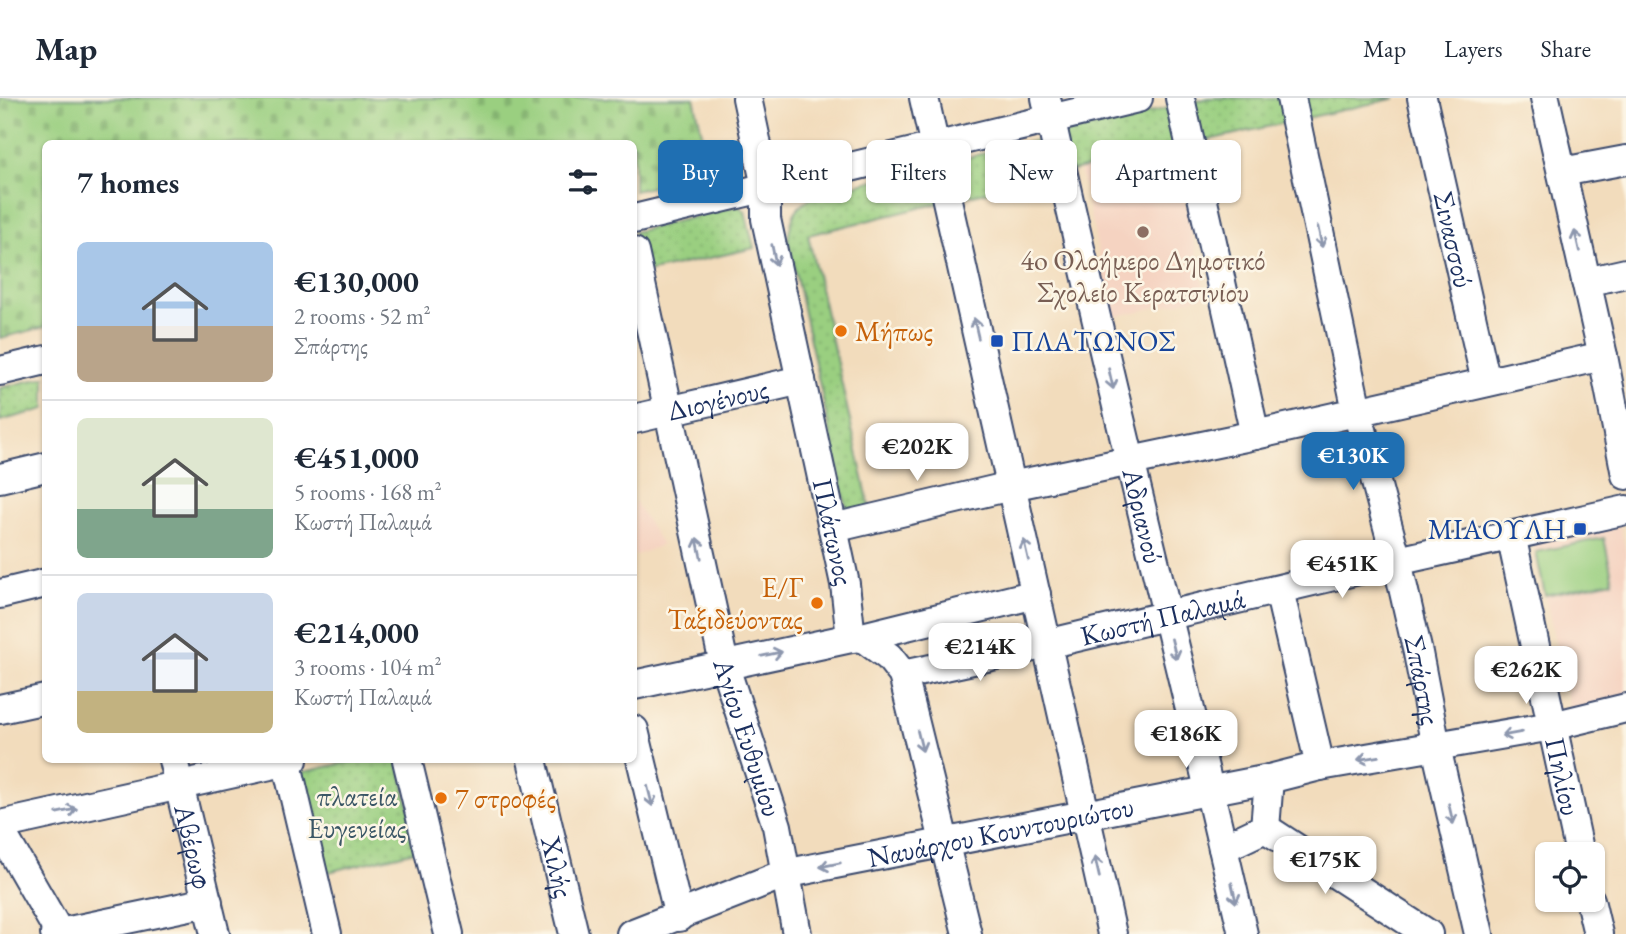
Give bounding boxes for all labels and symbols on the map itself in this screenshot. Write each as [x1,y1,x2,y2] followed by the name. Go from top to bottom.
[1426,188,1482,291] street label: Σινασσού
[1135,224,1151,240] marker: 4o Ολοήμερο Δημοτικό Σχολείο Κερατσινίου
[1314,225,1328,248] one-way arrow
[1570,230,1583,253] one-way arrow
[1020,242,1266,310] place label: 4o Ολοήμερο Δημοτικό Σχολείο Κερατσινίου
[767,243,781,266] one-way arrow
[855,313,933,349] place label: Μήπως
[969,317,982,340] one-way arrow
[833,323,849,339] marker: Μήπως
[1011,323,1175,359] place label: ΠΛΑΤΩΝΟΣ
[989,333,1005,349] marker: ΠΛΑΤΩΝΟΣ
[1105,367,1119,390] one-way arrow
[664,370,772,429] street label: Διογένους
[868,424,966,483] pin: €202K
[1304,432,1402,492] pin: €130K
[1114,463,1172,567] street label: Αδριανού
[805,475,863,589] street label: Πλάτωνος
[1428,511,1566,547] place label: ΜΙΑΟΥΛΗ
[1572,521,1588,537] marker: ΜΙΑΟΥΛΗ
[691,537,705,560] one-way arrow
[1018,539,1032,562] one-way arrow
[1293,540,1391,600] pin: €451K
[667,569,804,637] place label: Ε/Γ Ταξιδεύοντας
[1077,580,1248,653] street label: Κωστή Παλαμά
[809,595,825,611] marker: Ε/Γ Ταξιδεύοντας
[931,624,1029,683] pin: €214K
[1397,632,1449,728] street label: Σπάρτης
[1168,637,1181,659] one-way arrow
[1477,646,1575,706] pin: €262K
[760,647,783,661] one-way arrow
[705,653,791,821] street label: Αγίου Ευθυμίου
[1137,710,1235,770] pin: €186K
[1501,727,1524,741] one-way arrow
[914,729,927,752] one-way arrow
[1537,734,1589,819] street label: Πηλίου
[1357,752,1380,765] one-way arrow
[307,778,407,846] park label: πλατεία Ευγενείας
[455,780,556,816] place label: 7 στροφές
[644,784,657,807] one-way arrow
[864,788,1137,875] street label: Ναυάρχου Κουντουριώτου
[433,790,449,806] marker: 7 στροφές
[166,800,221,892] street label: Αβέρωφ
[1445,802,1458,825] one-way arrow
[55,803,78,817] one-way arrow
[533,832,583,901] street label: Χιλής
[1276,836,1374,896] pin: €175K
[1090,856,1103,879] one-way arrow
[819,858,842,872] one-way arrow
[1227,881,1241,904] one-way arrow

